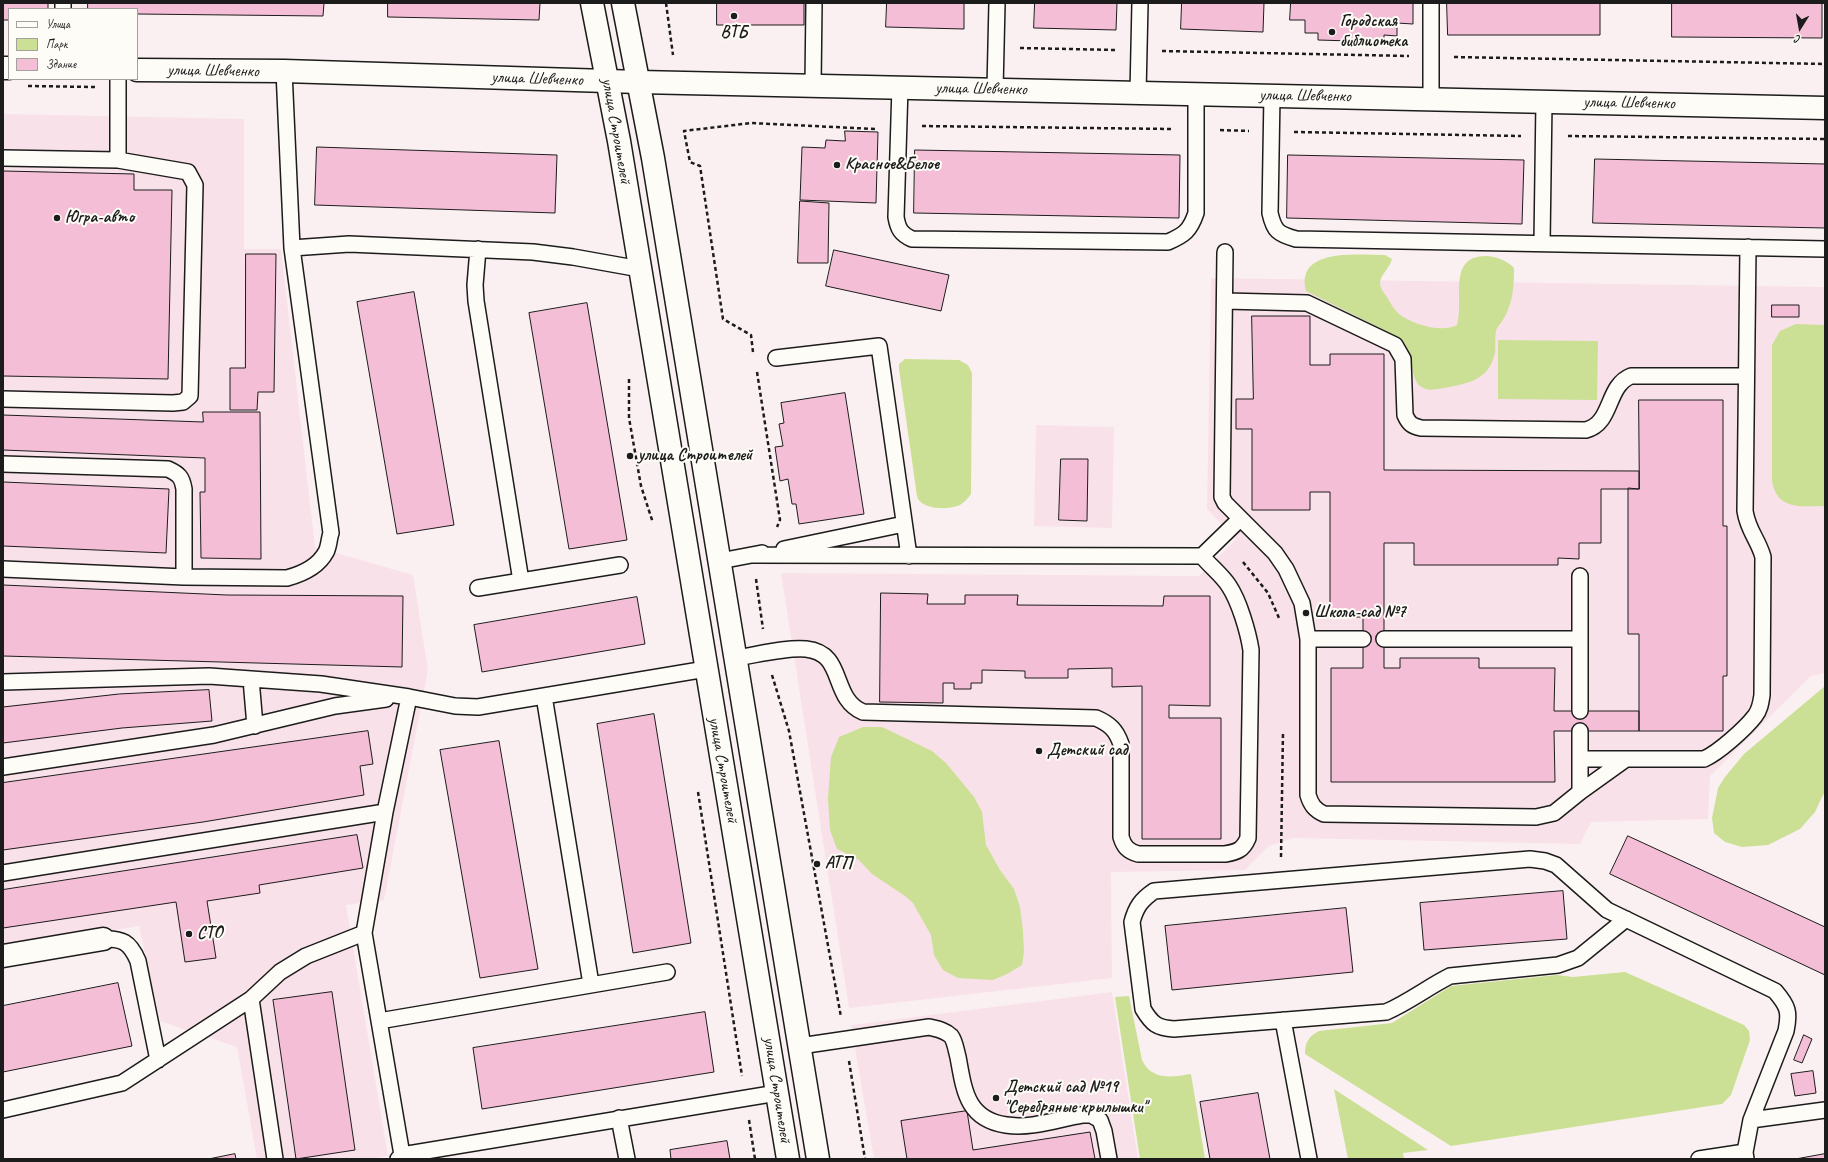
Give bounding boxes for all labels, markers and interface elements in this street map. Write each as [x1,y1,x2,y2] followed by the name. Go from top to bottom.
[8,8,138,80] legend
[1780,8,1820,48] north arrow
[729,11,739,21] marker: ВТБ
[1340,12,1408,52] place label: Городская библиотека
[46,16,70,32] text: Улица
[720,23,748,43] place label: ВТБ
[1327,27,1337,37] marker: Городская библиотека
[1794,32,1802,47] text: С
[46,36,67,52] text: Парк
[46,56,76,72] text: Здание
[167,60,259,82] street label: улица Шевченко
[491,67,583,91] street label: улица Шевченко
[597,76,635,186] street label: улица Строителей
[935,78,1027,100] street label: улица Шевченко
[1259,85,1351,107] street label: улица Шевченко
[1583,92,1675,114] street label: улица Шевченко
[845,155,939,175] place label: Красное&Белое
[832,160,842,170] marker: Красное&Белое
[65,208,134,228] place label: Югра-авто
[52,213,62,223] marker: Югра-авто
[638,446,752,466] place label: улица Строителей
[625,451,635,461] marker: улица Строителей
[1314,603,1406,623] place label: Школа-сад №7
[1301,608,1311,618] marker: Школа-сад №7
[704,715,742,825] street label: улица Строителей
[1047,741,1128,761] place label: Детский сад
[1034,746,1044,756] marker: Детский сад
[825,854,852,874] place label: АТП
[812,859,822,869] marker: АТП
[197,924,222,944] place label: СТО
[184,929,194,939] marker: СТО
[759,1036,795,1144] street label: улица Строителей
[1004,1078,1147,1118] place label: Детский сад №19 "Серебряные крылышки"
[991,1093,1001,1103] marker: Детский сад №19 "Серебряные крылышки"

